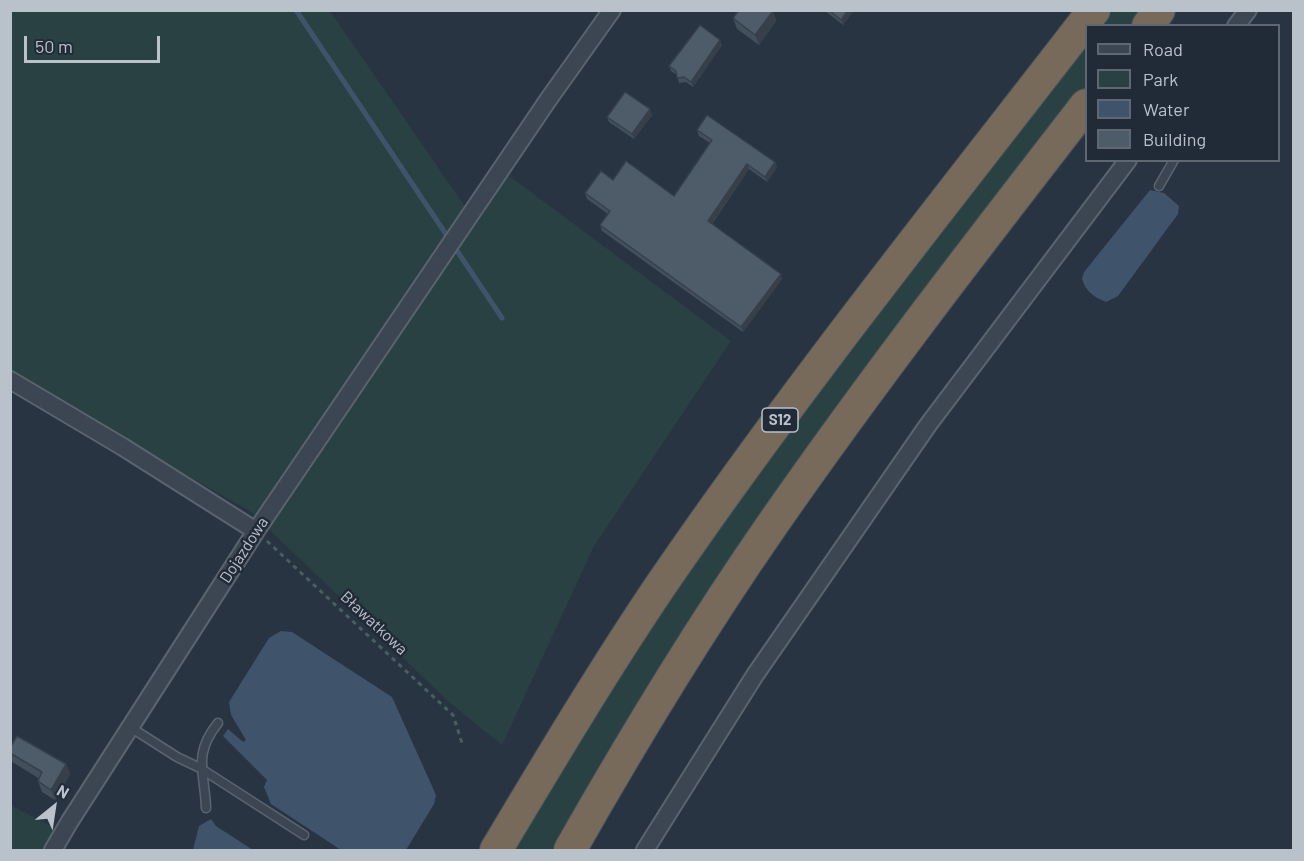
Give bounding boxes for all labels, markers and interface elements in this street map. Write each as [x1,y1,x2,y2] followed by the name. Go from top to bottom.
[27,24,164,62] scale bar
[1085,24,1280,162] legend
[35,35,73,57] text: 50 m
[1143,38,1183,60] text: Road
[1143,68,1178,90] text: Park
[1143,98,1190,120] text: Water
[1143,128,1206,150] text: Building
[762,408,798,432] road number: S12
[216,514,272,586] street label: Dojazdowa
[337,587,411,659] street label: Bławatkowa
[24,777,84,837] north arrow
[54,780,73,802] text: N

